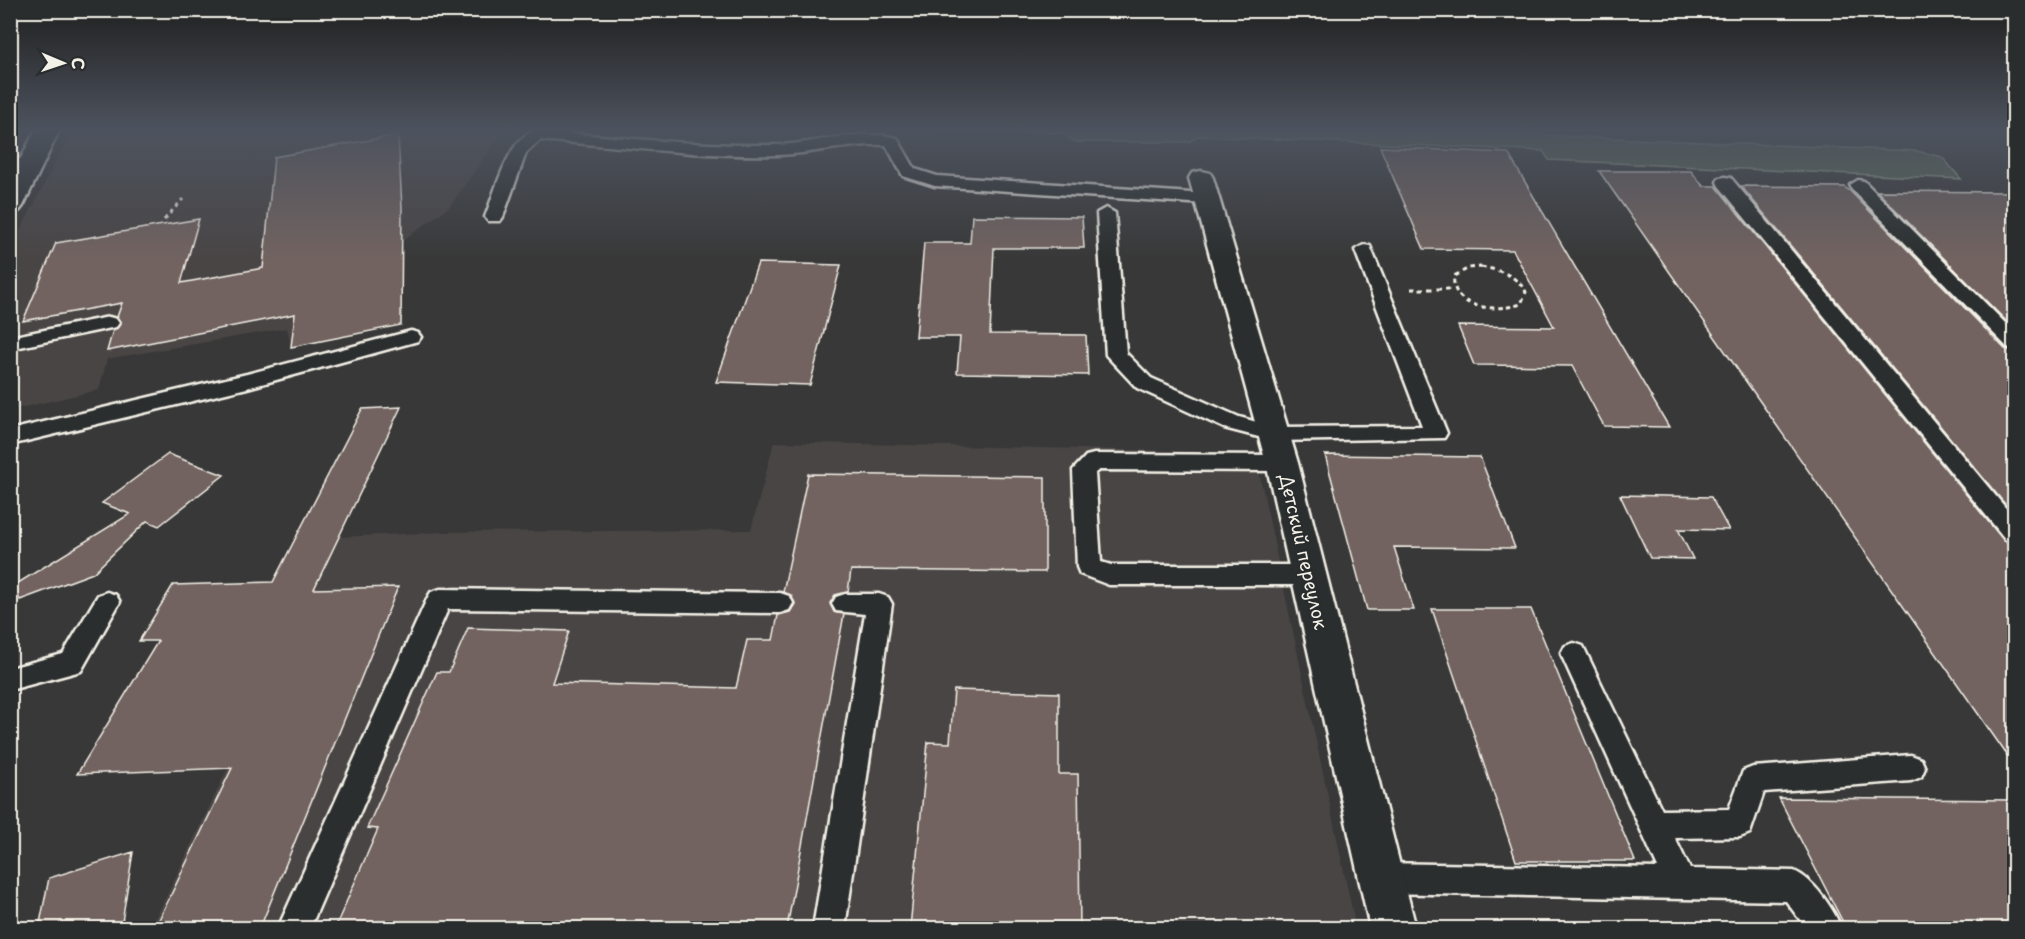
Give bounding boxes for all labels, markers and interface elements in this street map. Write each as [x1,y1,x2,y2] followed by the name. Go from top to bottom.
[33,33,93,93] north arrow
[67,57,91,70] text: С
[1273,471,1335,632] street label: Детский переулок

